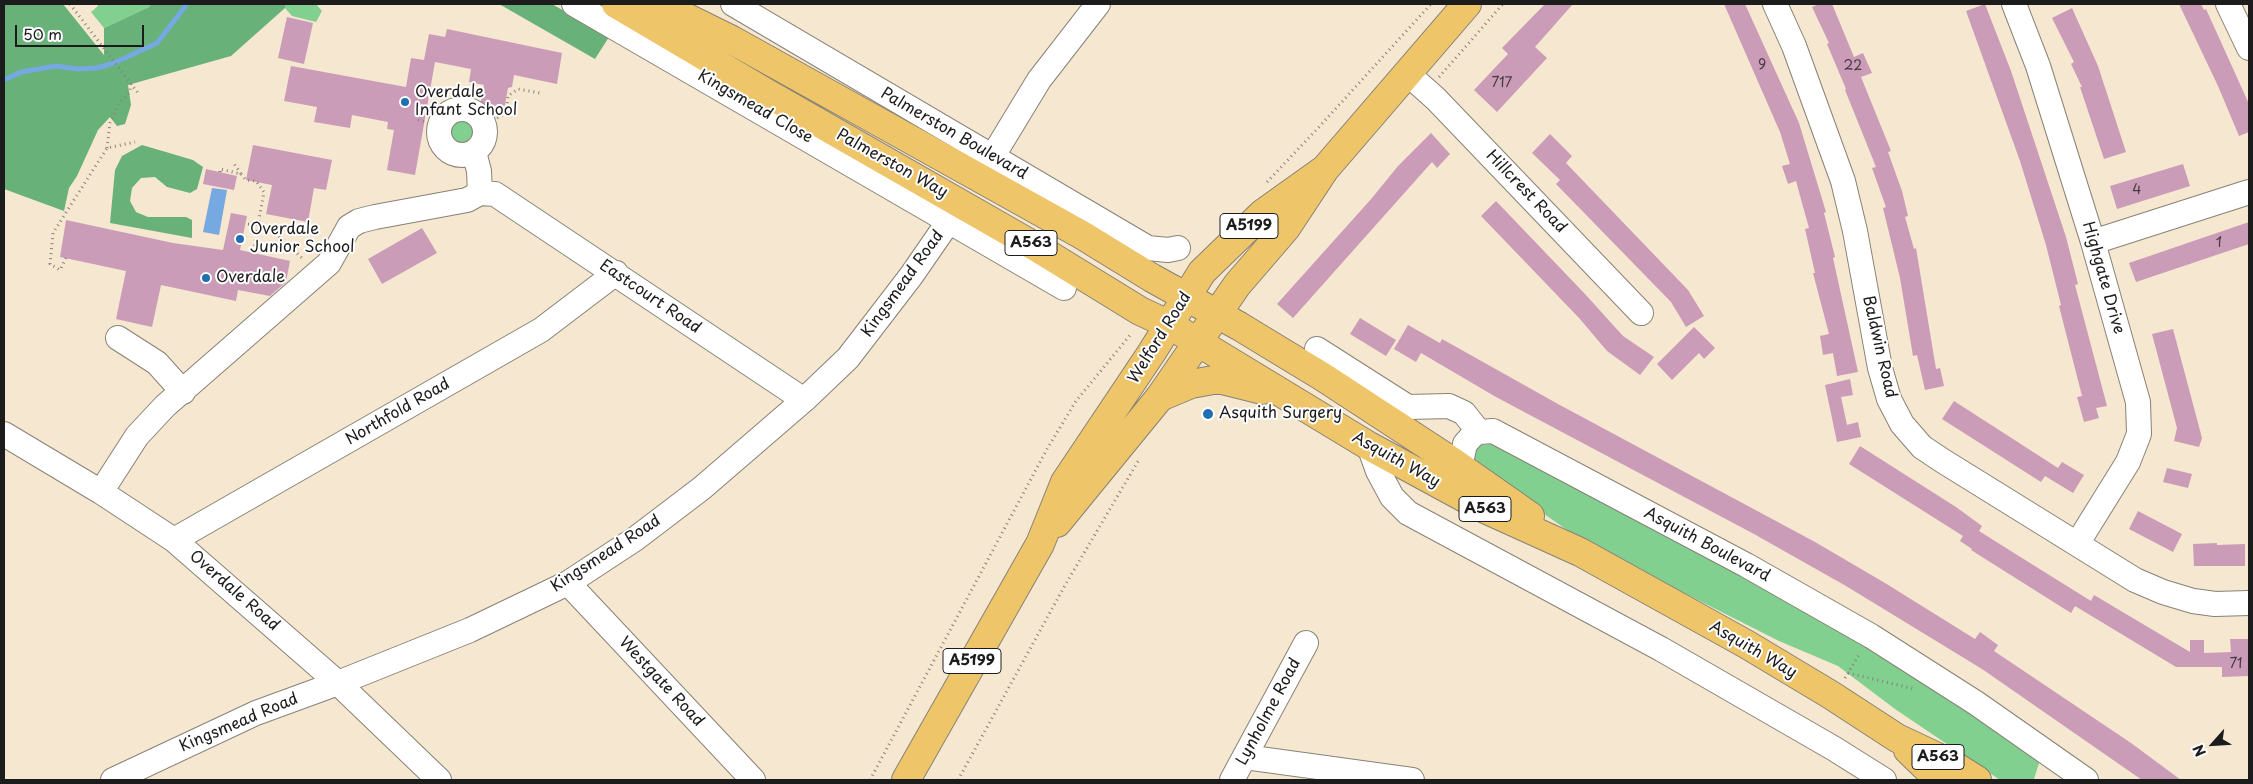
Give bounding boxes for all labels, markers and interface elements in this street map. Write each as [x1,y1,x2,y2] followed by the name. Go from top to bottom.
[18,15,146,47] scale bar
[23,22,62,45] text: 50 m
[1758,57,1766,73] house number: 9
[1844,58,1862,74] house number: 22
[694,66,816,148] street label: Kingsmead Close
[1492,75,1512,91] house number: 717
[415,83,517,121] place label: Overdale Infant School
[877,84,1031,184] street label: Palmerston Boulevard
[399,96,411,108] marker: Overdale Infant School
[833,125,951,203] street label: Palmerston Way
[1482,147,1570,237] street label: Hillcrest Road
[2132,182,2142,198] house number: 4
[1220,214,1278,238] road number: A5199
[250,220,355,258] place label: Overdale Junior School
[2078,220,2128,336] street label: Highgate Drive
[858,227,948,341] street label: Kingsmead Road
[1005,230,1057,256] road number: A563
[234,233,246,245] marker: Overdale Junior School
[2216,235,2222,251] house number: 1
[596,256,704,338] street label: Eastcourt Road
[216,268,285,288] place label: Overdale
[200,272,212,284] marker: Overdale
[1124,289,1196,387] street label: Welford Road
[1858,294,1900,400] street label: Baldwin Road
[342,374,454,450] street label: Northfold Road
[1219,404,1342,424] place label: Asquith Surgery
[1201,407,1215,421] marker: Asquith Surgery
[1349,428,1443,492] street label: Asquith Way
[1459,496,1511,522] road number: A563
[1641,504,1773,586] street label: Asquith Boulevard
[548,511,664,597] street label: Kingsmead Road
[185,547,283,635] street label: Overdale Road
[1706,617,1800,683] street label: Asquith Way
[614,633,708,731] street label: Westgate Road
[943,648,1001,674] road number: A5199
[1233,655,1305,769] street label: Lynholme Road
[2229,656,2243,672] house number: 71
[177,689,301,757] street label: Kingsmead Road
[2188,719,2238,769] north arrow
[2187,741,2211,760] text: N
[1912,744,1964,770] road number: A563

